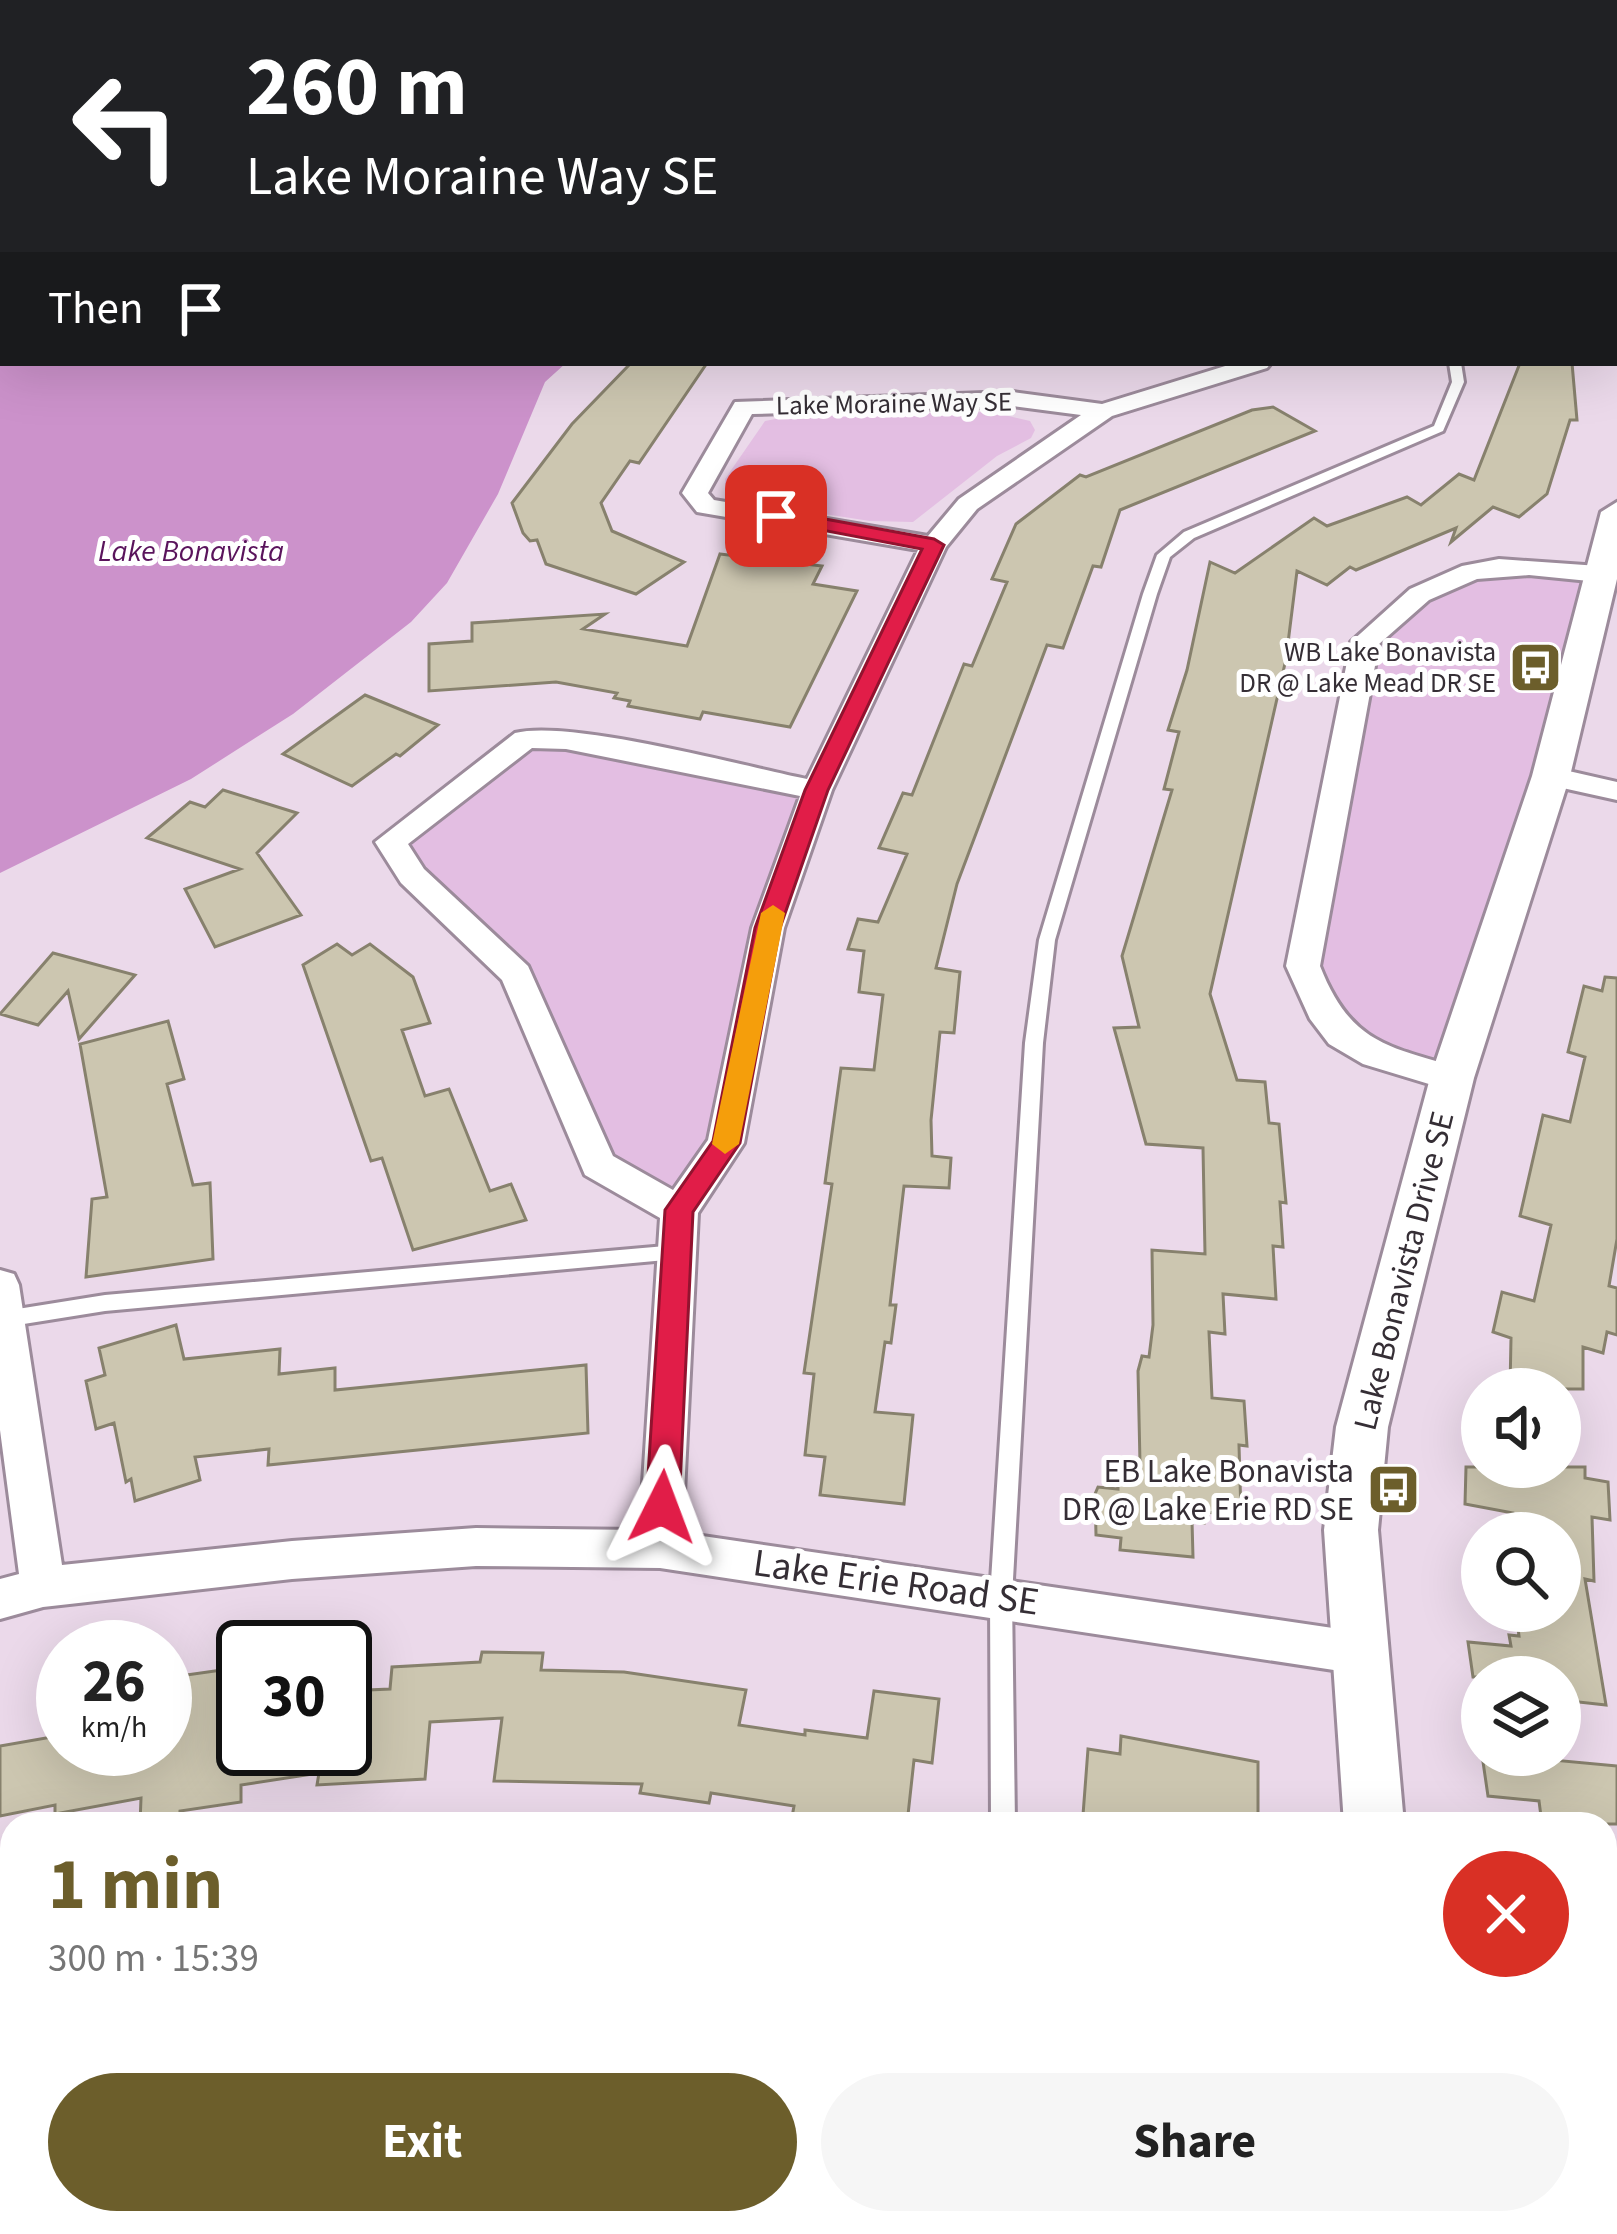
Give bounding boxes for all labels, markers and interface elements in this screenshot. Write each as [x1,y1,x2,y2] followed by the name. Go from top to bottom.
[246,28,468,148] text: 260 m
[48,48,204,204] icon: left
[246,139,719,216] text: Lake Moraine Way SE
[168,276,234,342] icon: arrive
[48,277,144,341] text: Then
[776,382,1012,426] street label: Lake Moraine Way SE
[725,465,827,567] pin
[743,483,809,549] icon: arrive
[98,530,284,573] water label: Lake Bonavista
[1239,633,1496,703] place label: WB Lake Bonavista DR @ Lake Mead DR SE
[1507,640,1563,696] bus stop icon: WB Lake Bonavista DR @ Lake Mead DR SE
[1342,1107,1466,1435] street label: Lake Bonavista Drive SE
[1461,1368,1581,1776] map controls
[1461,1368,1581,1488] button: sound
[599,1444,725,1570] position arrow
[1062,1448,1354,1533] place label: EB Lake Bonavista DR @ Lake Erie RD SE
[1365,1462,1421,1518] bus stop icon: EB Lake Bonavista DR @ Lake Erie RD SE
[1461,1512,1581,1632] button: search
[749,1535,1043,1631] street label: Lake Erie Road SE
[216,1620,372,1776] speed limit sign: 30
[82,1640,146,1725] text: 26
[1461,1656,1581,1776] button: layers
[81,1706,147,1749] text: km/h
[48,1834,223,1937] text: 1 min
[1443,1851,1569,1977] button: close
[48,1931,259,1987] text: 300 m · 15:39
[48,2073,797,2211] button: Exit
[821,2073,1569,2211] button: Share

